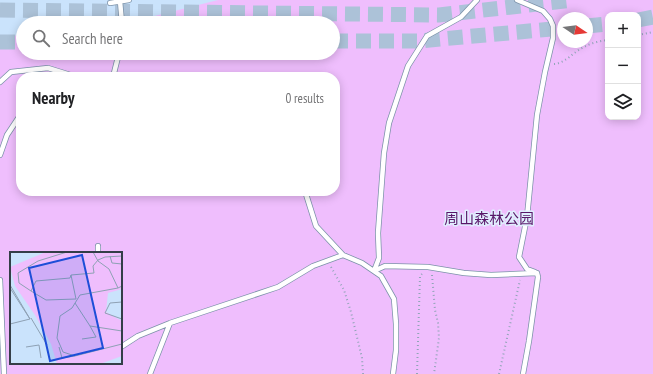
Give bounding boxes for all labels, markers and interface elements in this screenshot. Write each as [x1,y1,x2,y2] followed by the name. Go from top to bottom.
[557,12,593,48] north arrow
[605,12,641,120] map controls
[605,12,641,48] button: +
[16,16,340,60] search box
[30,27,52,49] icon: search
[62,29,123,48] text: Search here
[605,48,641,84] button: −
[605,84,641,120] button: layers
[32,87,75,109] text: Nearby
[285,90,324,107] text: 0 results
[444,209,534,228] park label: 周山森林公园
[10,252,122,364] inset map

